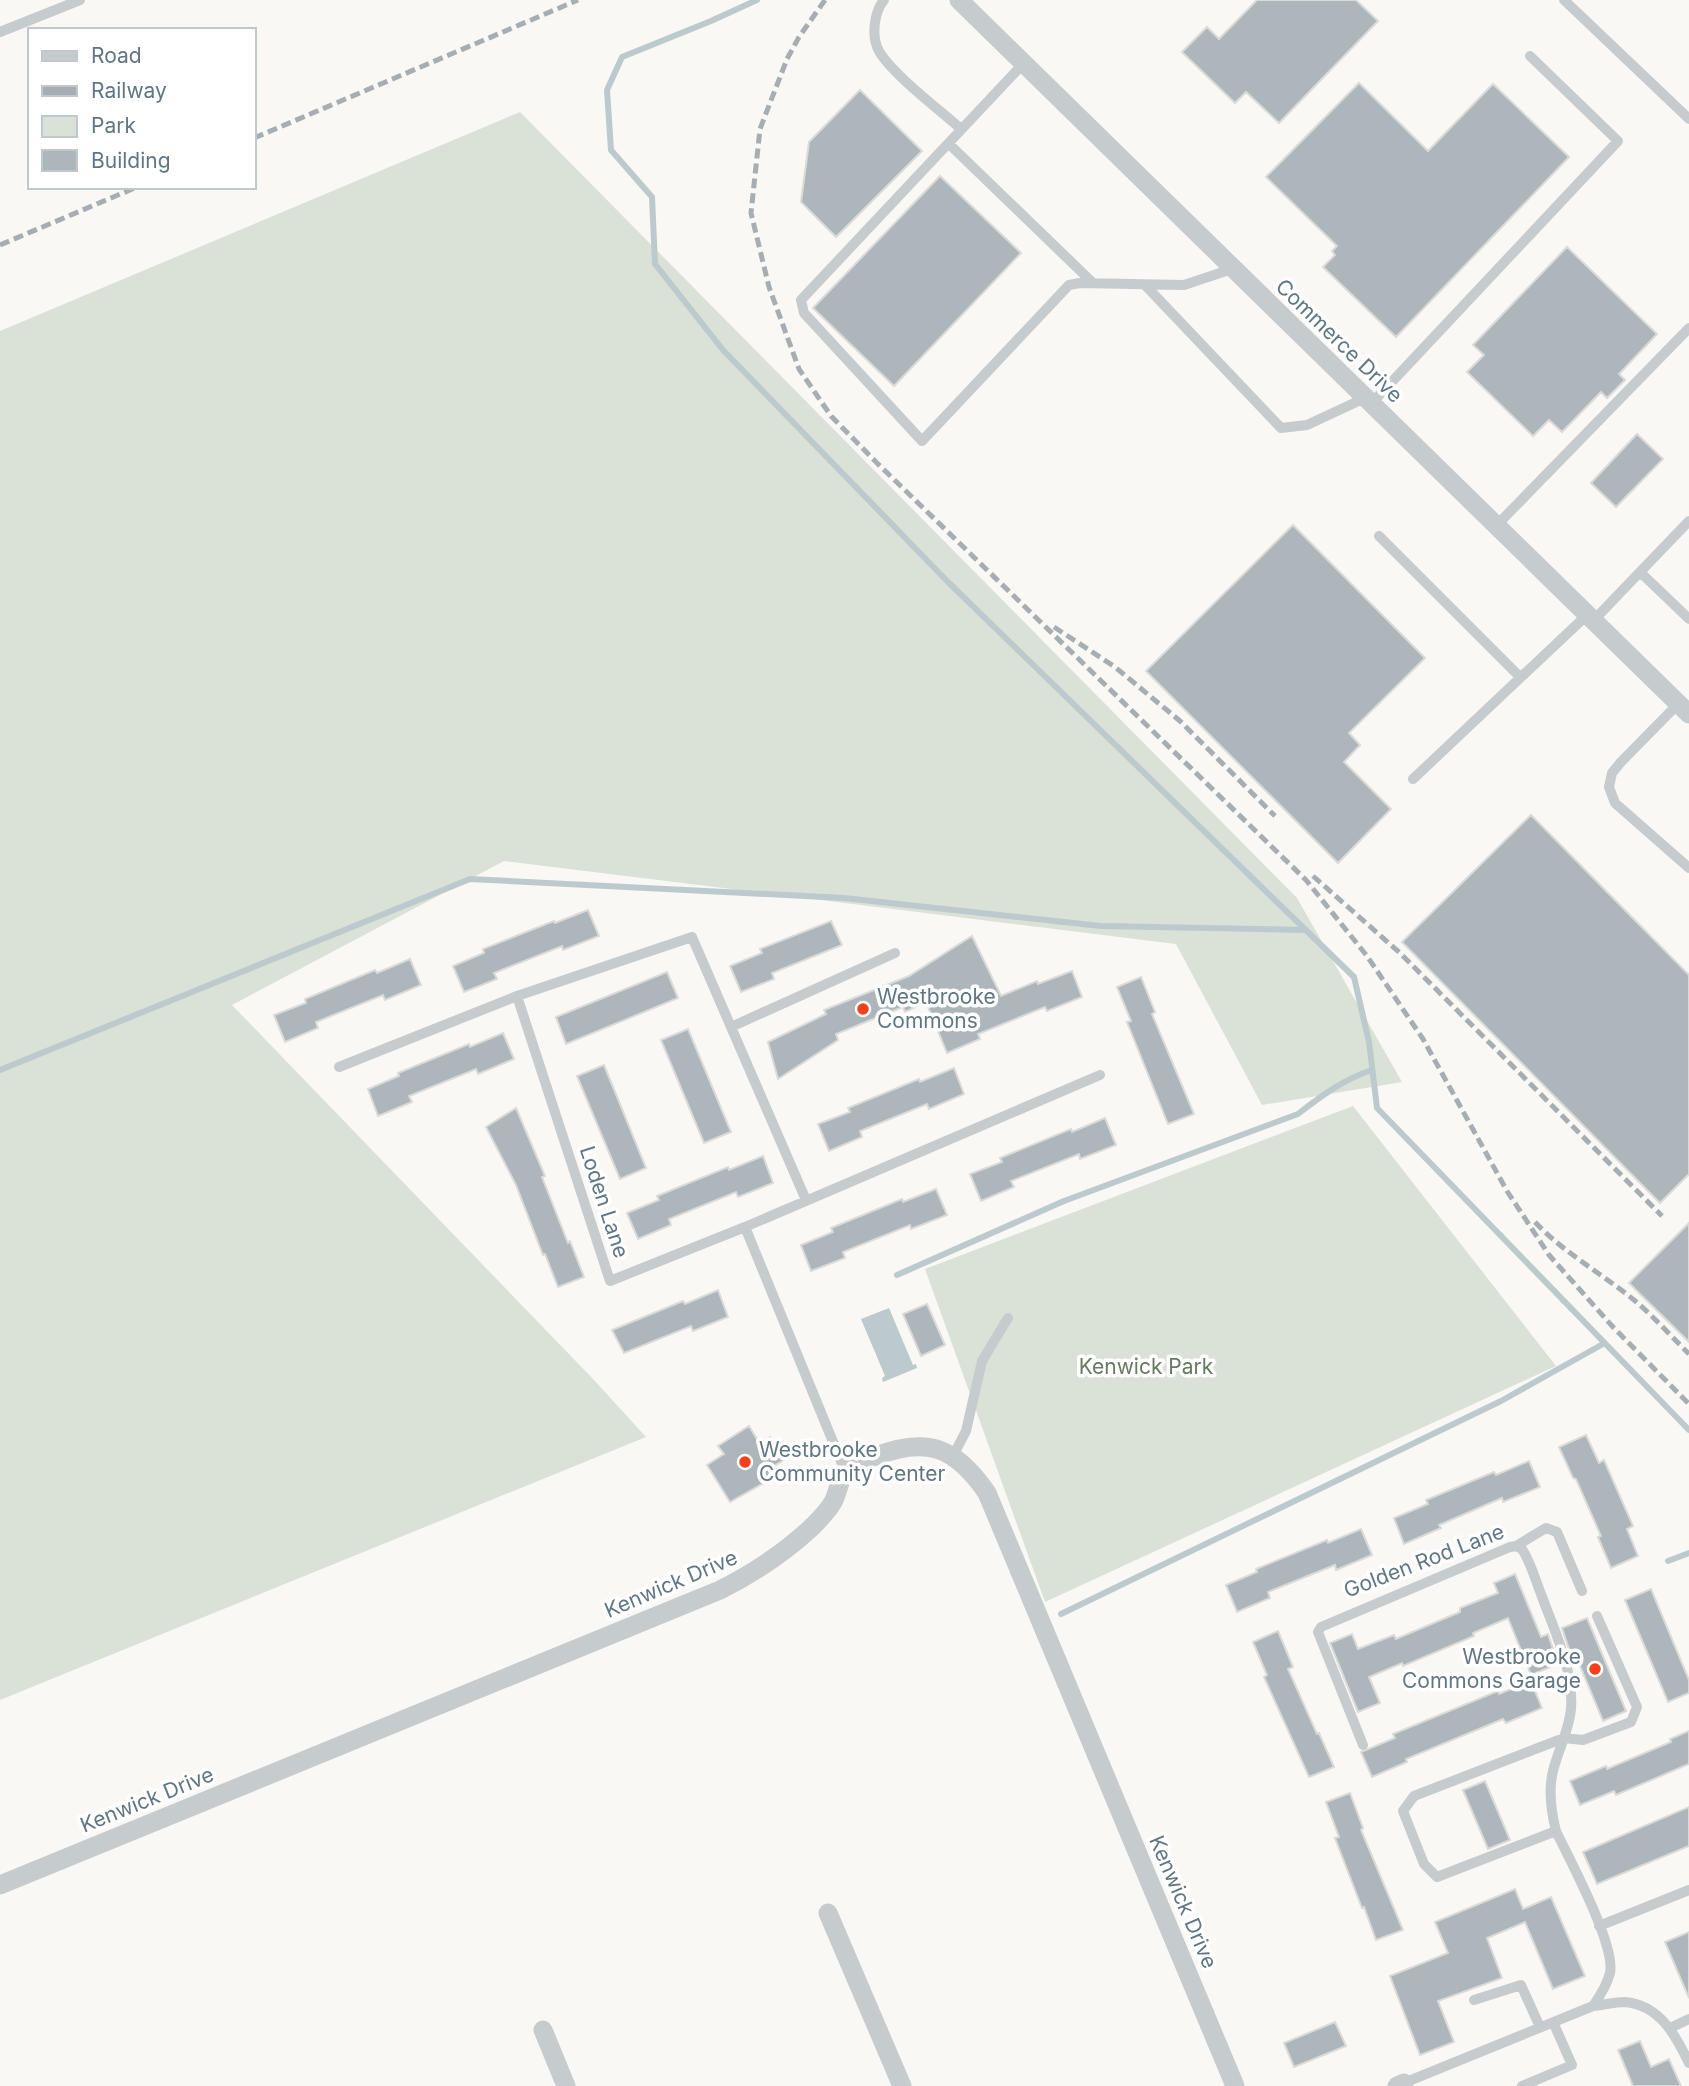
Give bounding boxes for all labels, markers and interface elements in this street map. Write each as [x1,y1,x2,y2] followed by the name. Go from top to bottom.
[28,28,256,189] legend
[91,43,142,68] text: Road
[91,78,167,103] text: Railway
[91,113,136,138] text: Park
[91,148,171,173] text: Building
[1271,274,1408,408] street label: Commerce Drive
[877,984,996,1033] place label: Westbrooke Commons
[855,1001,871,1017] marker: Westbrooke Commons
[575,1143,634,1261] street label: Loden Lane
[1079,1354,1214,1379] park label: Kenwick Park
[759,1437,946,1486] place label: Westbrooke Community Center
[737,1454,753,1470] marker: Westbrooke Community Center
[1340,1518,1507,1603] street label: Golden Rod Lane
[601,1544,741,1623] street label: Kenwick Drive
[1402,1644,1581,1693] place label: Westbrooke Commons Garage
[1587,1661,1603,1677] marker: Westbrooke Commons Garage
[76,1761,217,1838] street label: Kenwick Drive
[1144,1832,1223,1972] street label: Kenwick Drive

